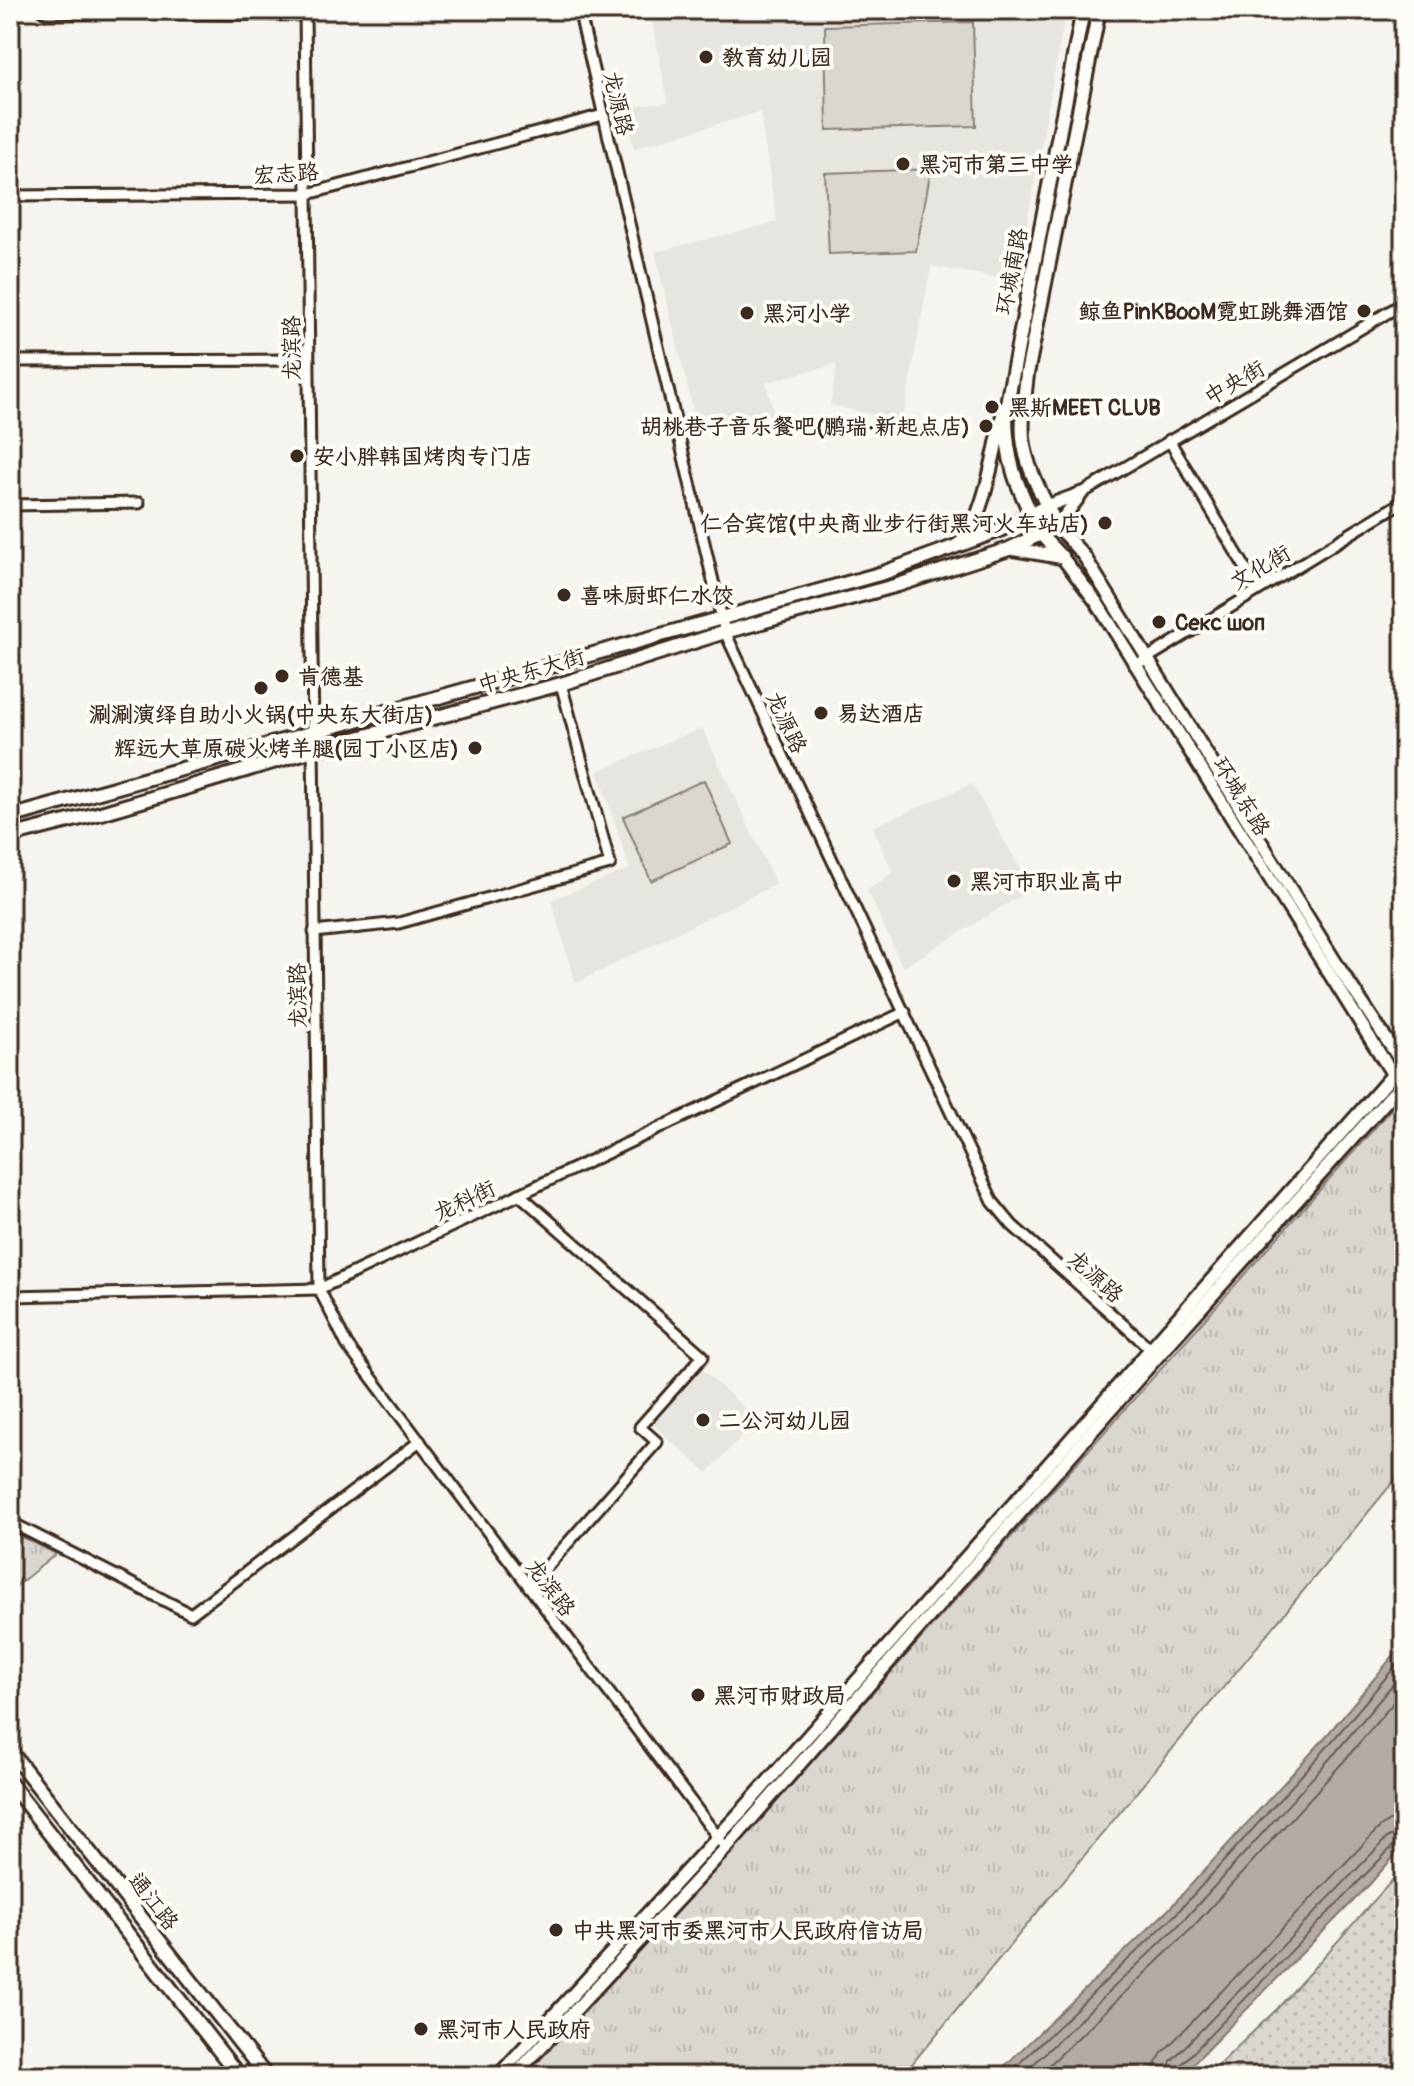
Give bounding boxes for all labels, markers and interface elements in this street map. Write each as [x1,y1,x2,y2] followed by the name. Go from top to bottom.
[722,44,832,72] place label: 教育幼儿园
[697,48,715,66] marker: 教育幼儿园
[597,68,639,139] street label: 龙源路
[919,151,1073,179] place label: 黑河市第三中学
[894,155,912,173] marker: 黑河市第三中学
[252,158,320,190] street label: 宏志路
[990,225,1034,317] street label: 环城南路
[1079,298,1348,326] place label: 鲸鱼PinKBooM霓虹跳舞酒馆
[763,300,851,328] place label: 黑河小学
[1355,302,1373,320] marker: 鲸鱼PinKBooM霓虹跳舞酒馆
[738,304,756,322] marker: 黑河小学
[278,315,306,381] street label: 龙滨路
[1199,354,1270,411] street label: 中央街
[1008,394,1161,422] place label: 黑斯MEET CLUB
[983,398,1001,416] marker: 黑斯MEET CLUB
[640,413,970,441] place label: 胡桃巷子音乐餐吧(鹏瑞·新起点店)
[977,417,995,435] marker: 胡桃巷子音乐餐吧(鹏瑞·新起点店)
[313,443,533,471] place label: 安小胖韩国烤肉专门店
[288,447,306,465] marker: 安小胖韩国烤肉专门店
[700,510,1089,538] place label: 仁合宾馆(中央商业步行街黑河火车站店)
[1096,514,1114,532] marker: 仁合宾馆(中央商业步行街黑河火车站店)
[1225,539,1296,597] street label: 文化街
[580,582,734,610] place label: 喜味厨虾仁水饺
[555,586,573,604] marker: 喜味厨虾仁水饺
[1175,609,1265,637] place label: Секс шоп
[1150,613,1168,631] marker: Секс шоп
[475,642,588,700] street label: 中央东大街
[298,663,364,691] place label: 肯德基
[273,667,291,685] marker: 肯德基
[252,679,270,697] marker: 涮涮演绎自助小火锅(中央东大街店)
[759,687,813,758] street label: 龙源路
[837,700,925,728] place label: 易达酒店
[89,701,433,729] place label: 涮涮演绎自助小火锅(中央东大街店)
[812,704,830,722] marker: 易达酒店
[114,735,459,763] place label: 辉远大草原碳火烤羊腿(园丁小区店)
[466,739,484,757] marker: 辉远大草原碳火烤羊腿(园丁小区店)
[1206,752,1276,841] street label: 环城东路
[970,868,1124,896] place label: 黑河市职业高中
[945,872,963,890] marker: 黑河市职业高中
[283,963,313,1029] street label: 龙滨路
[429,1174,500,1228] street label: 龙科街
[1061,1244,1129,1309] street label: 龙源路
[719,1407,851,1435] place label: 二公河幼儿园
[694,1411,712,1429] marker: 二公河幼儿园
[519,1553,581,1622] street label: 龙滨路
[714,1682,846,1710] place label: 黑河市财政局
[689,1686,707,1704] marker: 黑河市财政局
[122,1867,185,1936] street label: 通江路
[572,1917,924,1945] place label: 中共黑河市委黑河市人民政府信访局
[547,1921,565,1939] marker: 中共黑河市委黑河市人民政府信访局
[437,2016,591,2044] place label: 黑河市人民政府
[412,2020,430,2038] marker: 黑河市人民政府

